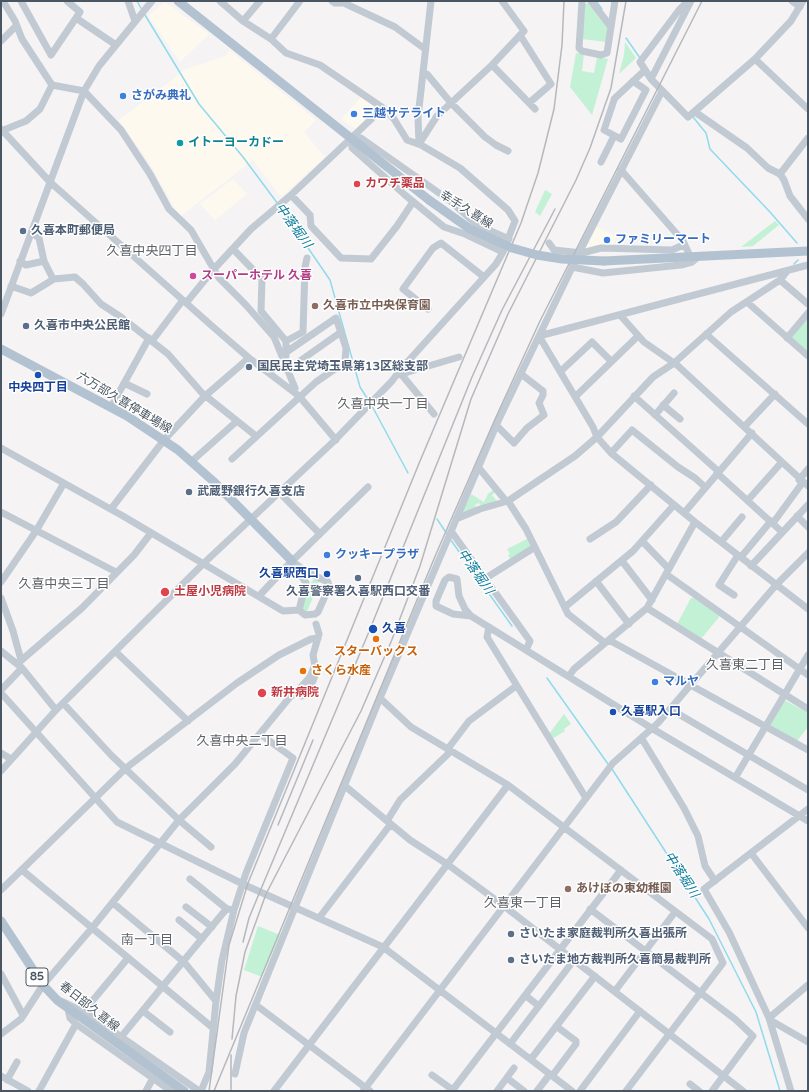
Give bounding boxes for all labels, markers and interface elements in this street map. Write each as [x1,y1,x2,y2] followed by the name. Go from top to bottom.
[131,89,191,103] place label: さがみ典礼
[118,91,128,101] marker: さがみ典礼
[362,107,446,121] place label: 三越サテライト
[349,109,359,119] marker: 三越サテライト
[188,136,284,150] place label: イトーヨーカドー
[175,138,185,148] marker: イトーヨーカドー
[365,177,425,191] place label: カワチ薬品
[352,179,362,189] marker: カワチ薬品
[437,188,495,232] street label: 幸手久喜線
[271,200,315,252] water label: 中落堀川
[31,224,115,238] place label: 久喜本町郵便局
[18,226,28,236] marker: 久喜本町郵便局
[615,233,711,247] place label: ファミリーマート
[602,235,612,245] marker: ファミリーマート
[107,244,197,260] district label: 久喜中央四丁目
[201,269,312,283] place label: スーパーホテル 久喜
[188,271,198,281] marker: スーパーホテル 久喜
[323,299,431,313] place label: 久喜市立中央保育園
[310,301,320,311] marker: 久喜市立中央保育園
[34,319,130,333] place label: 久喜市中央公民館
[21,321,31,331] marker: 久喜市中央公民館
[257,360,428,374] place label: 国民民主党埼玉県第13区総支部
[244,362,254,372] marker: 国民民主党埼玉県第13区総支部
[74,369,174,437] street label: 六万部久喜停車場線
[33,370,43,380] marker: 中央四丁目
[8,381,68,395] place label: 中央四丁目
[338,397,428,413] district label: 久喜中央一丁目
[197,485,305,499] place label: 武蔵野銀行久喜支店
[184,487,194,497] marker: 武蔵野銀行久喜支店
[454,546,496,598] water label: 中落堀川
[335,548,419,562] place label: クッキープラザ
[322,550,332,560] marker: クッキープラザ
[259,567,319,581] place label: 久喜駅西口
[322,569,332,579] marker: 久喜駅西口
[353,573,363,583] marker: 久喜警察署久喜駅西口交番
[19,577,109,593] district label: 久喜中央三丁目
[174,585,246,599] place label: 土屋小児病院
[286,585,430,599] place label: 久喜警察署久喜駅西口交番
[159,586,171,598] marker: 土屋小児病院
[382,622,406,636] place label: 久喜
[367,623,379,635] marker: 久喜
[371,634,381,644] marker: スターバックス
[334,645,418,659] place label: スターバックス
[706,658,784,674] district label: 久喜東二丁目
[311,664,371,678] place label: さくら水産
[298,666,308,676] marker: さくら水産
[663,675,699,689] place label: マルヤ
[650,677,660,687] marker: マルヤ
[271,686,319,700] place label: 新井病院
[256,687,268,699] marker: 新井病院
[621,705,681,719] place label: 久喜駅入口
[608,707,618,717] marker: 久喜駅入口
[197,734,287,750] district label: 久喜中央二丁目
[660,849,702,901] water label: 中落堀川
[576,882,672,896] place label: あけぼの東幼稚園
[563,884,573,894] marker: あけぼの東幼稚園
[484,896,562,912] district label: 久喜東一丁目
[519,927,687,941] place label: さいたま家庭裁判所久喜出張所
[506,929,516,939] marker: さいたま家庭裁判所久喜出張所
[121,933,173,949] district label: 南一丁目
[519,953,711,967] place label: さいたま地方裁判所久喜簡易裁判所
[506,955,516,965] marker: さいたま地方裁判所久喜簡易裁判所
[26,968,48,986] road number: 85
[56,979,122,1035] street label: 春日部久喜線

